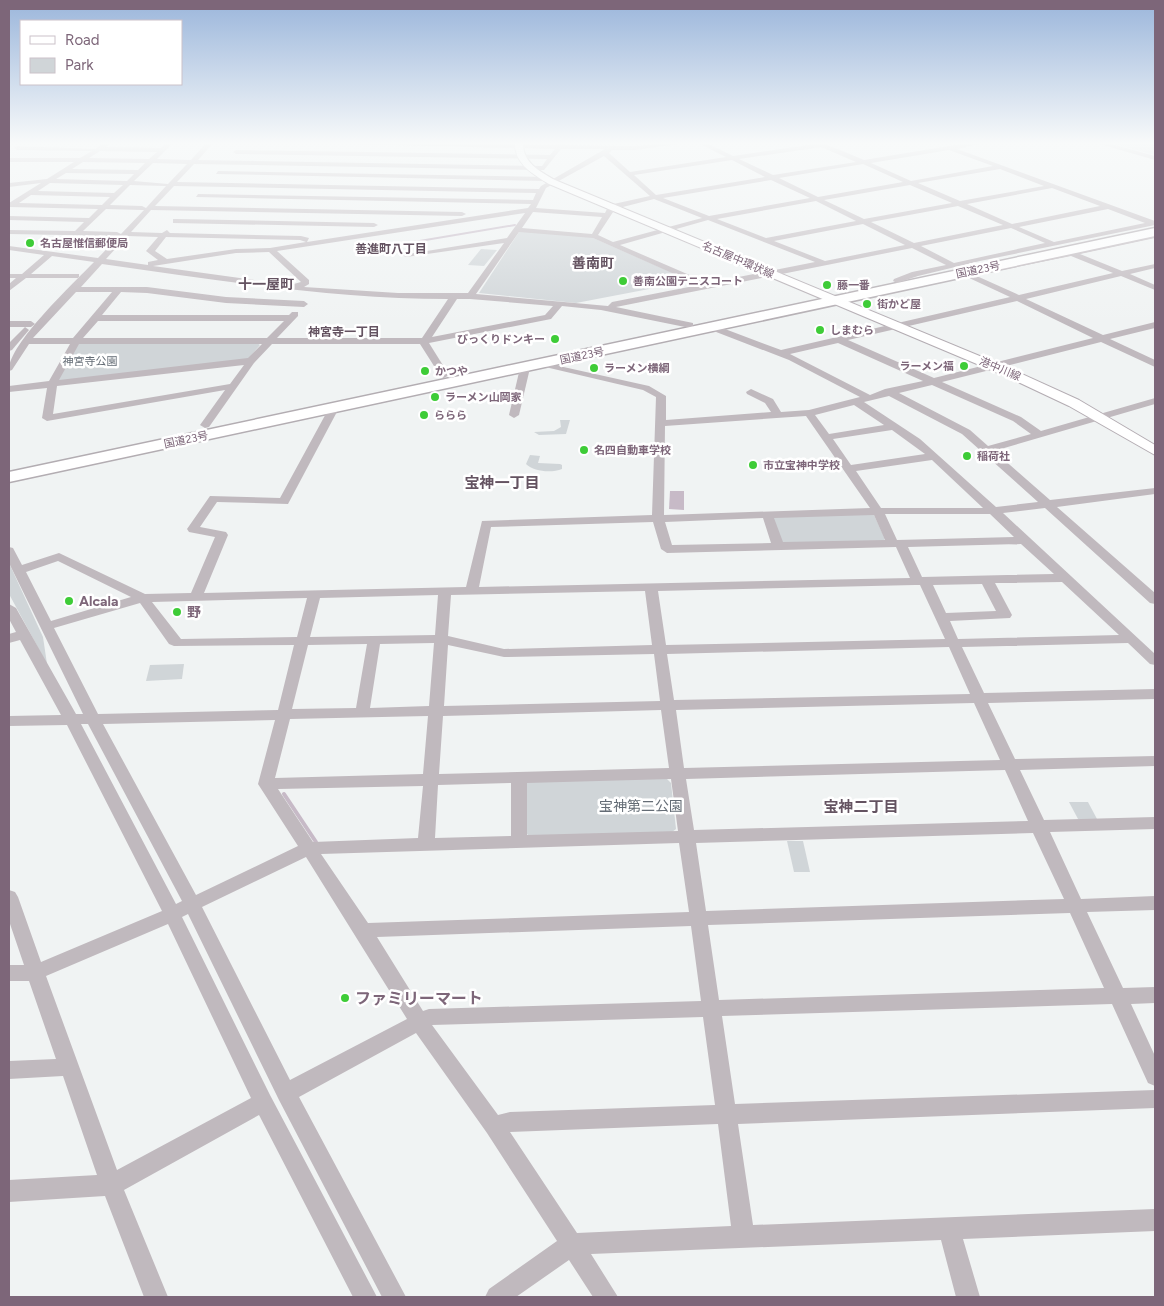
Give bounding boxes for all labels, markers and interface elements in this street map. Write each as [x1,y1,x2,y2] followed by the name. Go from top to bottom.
[20,20,182,85] legend
[65,31,100,49] text: Road
[65,56,94,74] text: Park
[24,237,36,249] marker: 名古屋惟信郵便局
[40,237,128,250] place label: 名古屋惟信郵便局
[700,239,776,281] street label: 名古屋中環状線
[355,242,427,256] district label: 善進町八丁目
[572,255,614,272] district label: 善南町
[955,259,1001,281] street label: 国道23号
[617,275,629,287] marker: 善南公園テニスコート
[633,275,743,288] place label: 善南公園テニスコート
[238,276,294,293] district label: 十一屋町
[821,279,833,291] marker: 藤一番
[837,279,870,292] place label: 藤一番
[861,298,873,310] marker: 街かど屋
[877,298,921,311] place label: 街かど屋
[814,324,826,336] marker: しまむら
[830,324,874,337] place label: しまむら
[308,325,380,339] district label: 神宮寺一丁目
[457,333,545,346] place label: びっくりドンキー
[549,333,561,345] marker: びっくりドンキー
[559,345,605,367] street label: 国道23号
[977,354,1023,384] street label: 港中川線
[63,355,118,368] park label: 神宮寺公園
[899,360,954,373] place label: ラーメン福
[958,360,970,372] marker: ラーメン福
[588,362,600,374] marker: ラーメン横綱
[604,362,670,375] place label: ラーメン横綱
[419,365,431,377] marker: かつや
[435,365,468,378] place label: かつや
[429,391,441,403] marker: ラーメン山岡家
[445,391,522,404] place label: ラーメン山岡家
[418,409,430,421] marker: ららら
[434,409,467,422] place label: ららら
[163,429,209,451] street label: 国道23号
[578,444,590,456] marker: 名四自動車学校
[594,444,671,457] place label: 名四自動車学校
[961,450,973,462] marker: 稲荷社
[977,450,1010,463] place label: 稲荷社
[747,459,759,471] marker: 市立宝神中学校
[763,459,840,472] place label: 市立宝神中学校
[464,474,540,492] district label: 宝神一丁目
[79,593,118,610] place label: Alcala
[63,595,75,607] marker: Alcala
[187,604,201,621] place label: 野
[171,606,183,618] marker: 野
[599,798,683,815] park label: 宝神第二公園
[823,798,899,816] district label: 宝神二丁目
[355,989,483,1008] place label: ファミリーマート
[339,992,351,1004] marker: ファミリーマート

